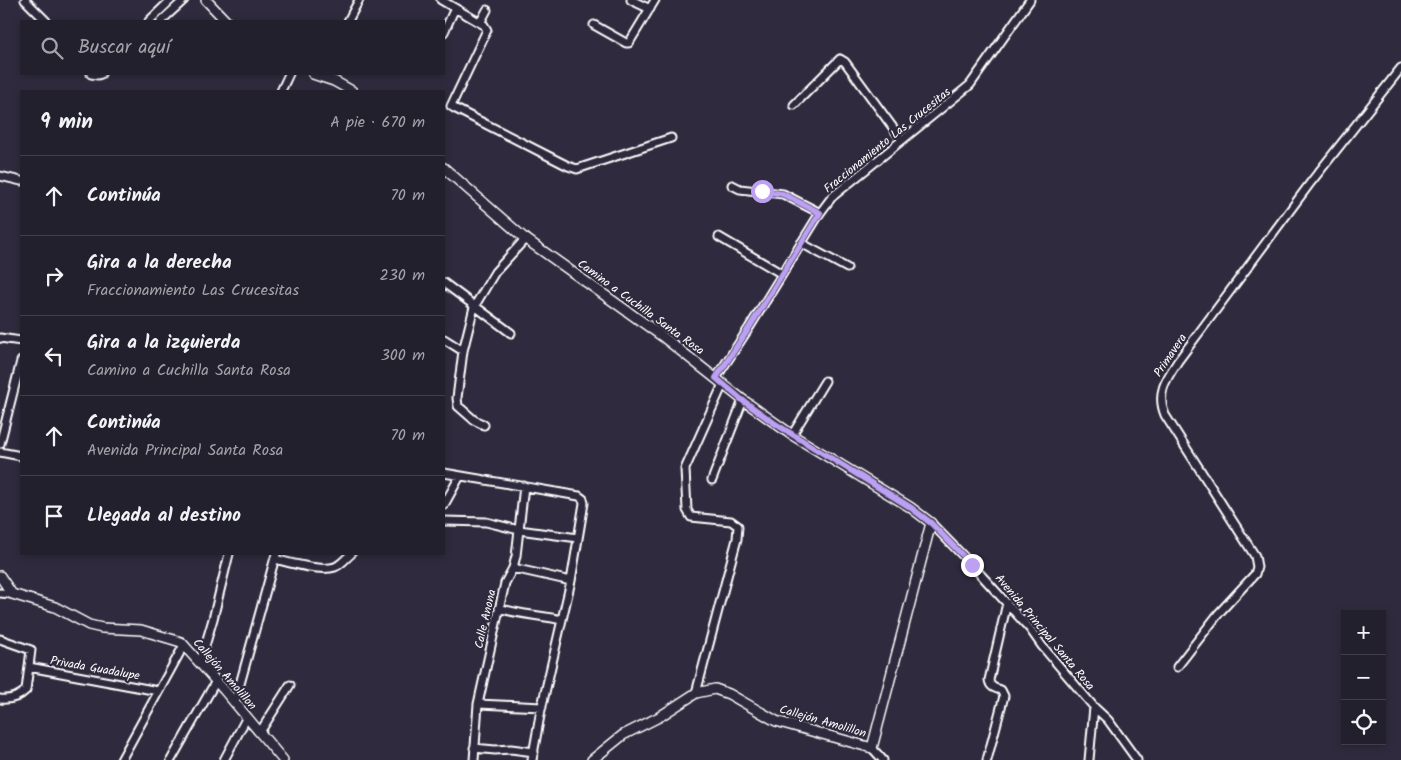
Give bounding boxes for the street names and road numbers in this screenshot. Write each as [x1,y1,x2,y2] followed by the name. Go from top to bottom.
[820,83,955,198] street label: Fraccionamiento Las Crucesitas
[573,255,708,360] street label: Camino a Cuchilla Santa Rosa
[1149,330,1192,381] street label: Primavera
[990,570,1099,695] street label: Avenida Principal Santa Rosa
[469,587,502,651] street label: Calle Anona
[188,634,261,714] street label: Callejón Amolillon
[49,651,142,686] street label: Privada Guadalupe
[777,700,869,743] street label: Callejón Amolillon

